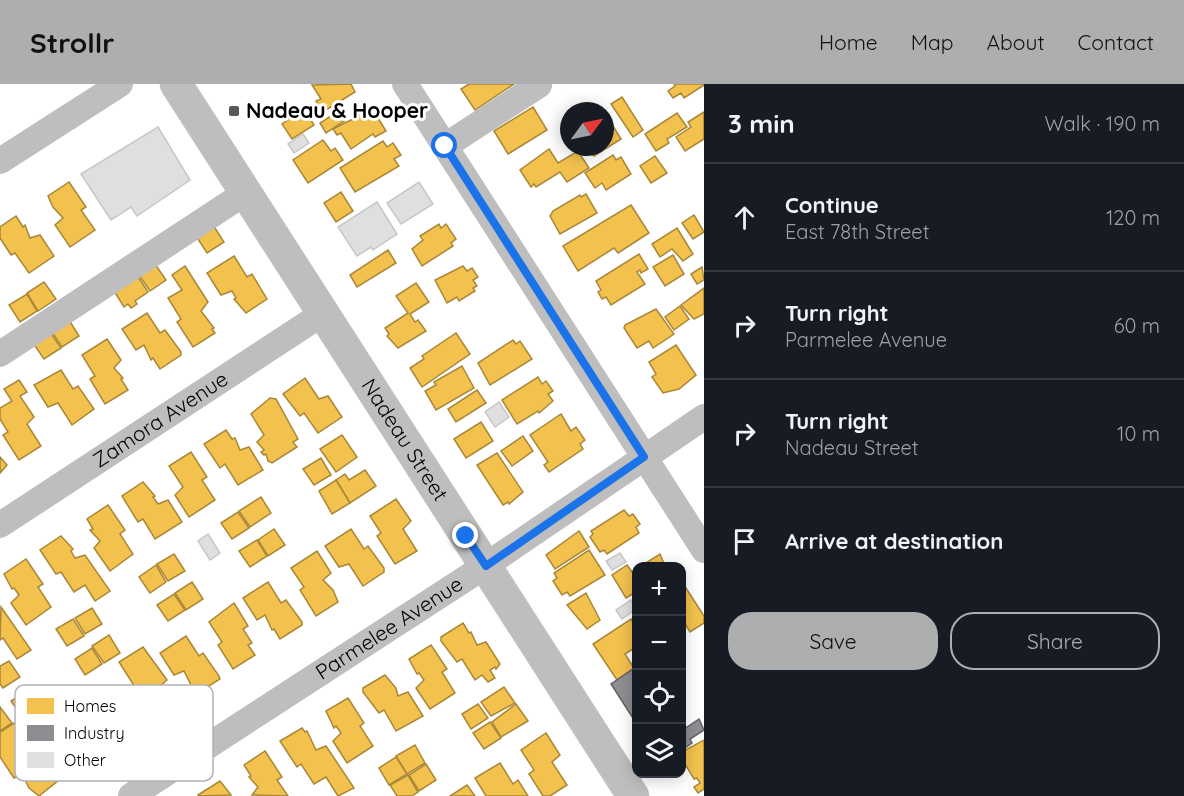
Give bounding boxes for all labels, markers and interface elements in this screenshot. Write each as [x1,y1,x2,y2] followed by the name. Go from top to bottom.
[30,25,114,60] text: Strollr
[819,29,878,55] text: Home
[911,29,954,55] text: Map
[987,29,1045,55] text: About
[1078,29,1154,55] text: Contact
[246,97,428,123] place label: Nadeau & Hooper
[560,102,614,156] north arrow
[227,104,241,118] marker: Nadeau & Hooper
[728,107,795,140] text: 3 min
[1044,111,1160,136] text: Walk · 190 m
[431,132,457,158] route start
[785,191,879,219] text: Continue
[728,201,761,234] icon: ahead
[1106,205,1160,230] text: 120 m
[785,219,929,244] text: East 78th Street
[785,299,889,327] text: Turn right
[728,309,761,342] icon: right
[1114,313,1160,338] text: 60 m
[785,327,947,352] text: Parmelee Avenue
[88,365,233,473] street label: Zamora Avenue
[356,373,454,506] street label: Nadeau Street
[785,407,889,435] text: Turn right
[728,417,761,450] icon: right
[1117,421,1160,446] text: 10 m
[785,435,919,460] text: Nadeau Street
[452,522,478,548] route end
[728,525,761,558] icon: arrive
[785,527,1003,555] text: Arrive at destination
[632,562,686,778] map controls
[632,562,686,616] button: +
[310,570,467,685] street label: Parmelee Avenue
[728,612,938,670] button: Save
[950,612,1160,670] button: Share
[632,616,686,670] button: −
[632,670,686,724] button: locate
[15,685,213,781] legend
[64,696,116,716] text: Homes
[64,723,124,743] text: Industry
[632,724,686,778] button: layers
[64,750,106,770] text: Other

